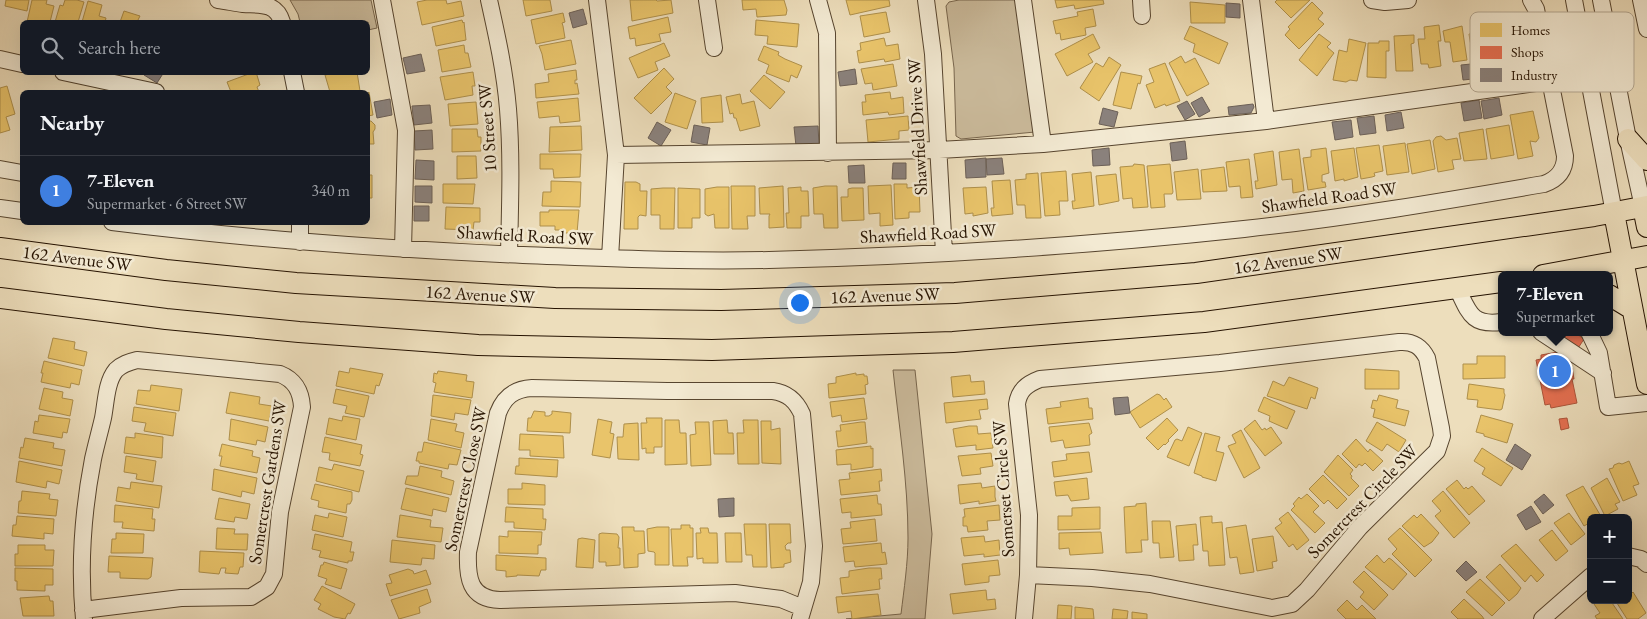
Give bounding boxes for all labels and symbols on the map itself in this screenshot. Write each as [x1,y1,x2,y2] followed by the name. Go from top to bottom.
[1470,12,1634,92] legend
[1511,21,1551,39] text: Homes
[1511,43,1544,61] text: Shops
[902,57,932,196] street label: Shawfield Drive SW
[1511,66,1558,84] text: Industry
[472,82,502,173] street label: 10 Street SW
[1260,176,1399,218] street label: Shawfield Road SW
[859,218,997,248] street label: Shawfield Road SW
[456,220,594,250] street label: Shawfield Road SW
[21,240,133,276] street label: 162 Avenue SW
[1232,241,1344,279] street label: 162 Avenue SW
[425,280,536,308] street label: 162 Avenue SW
[830,282,941,308] street label: 162 Avenue SW
[787,290,813,316] your location
[1539,352,1571,390] pin: 1
[243,398,291,566] street label: Somercrest Gardens SW
[438,404,492,553] street label: Somercrest Close SW
[987,419,1019,558] street label: Somerset Circle SW
[1302,439,1423,563] street label: Somercrest Circle SW

